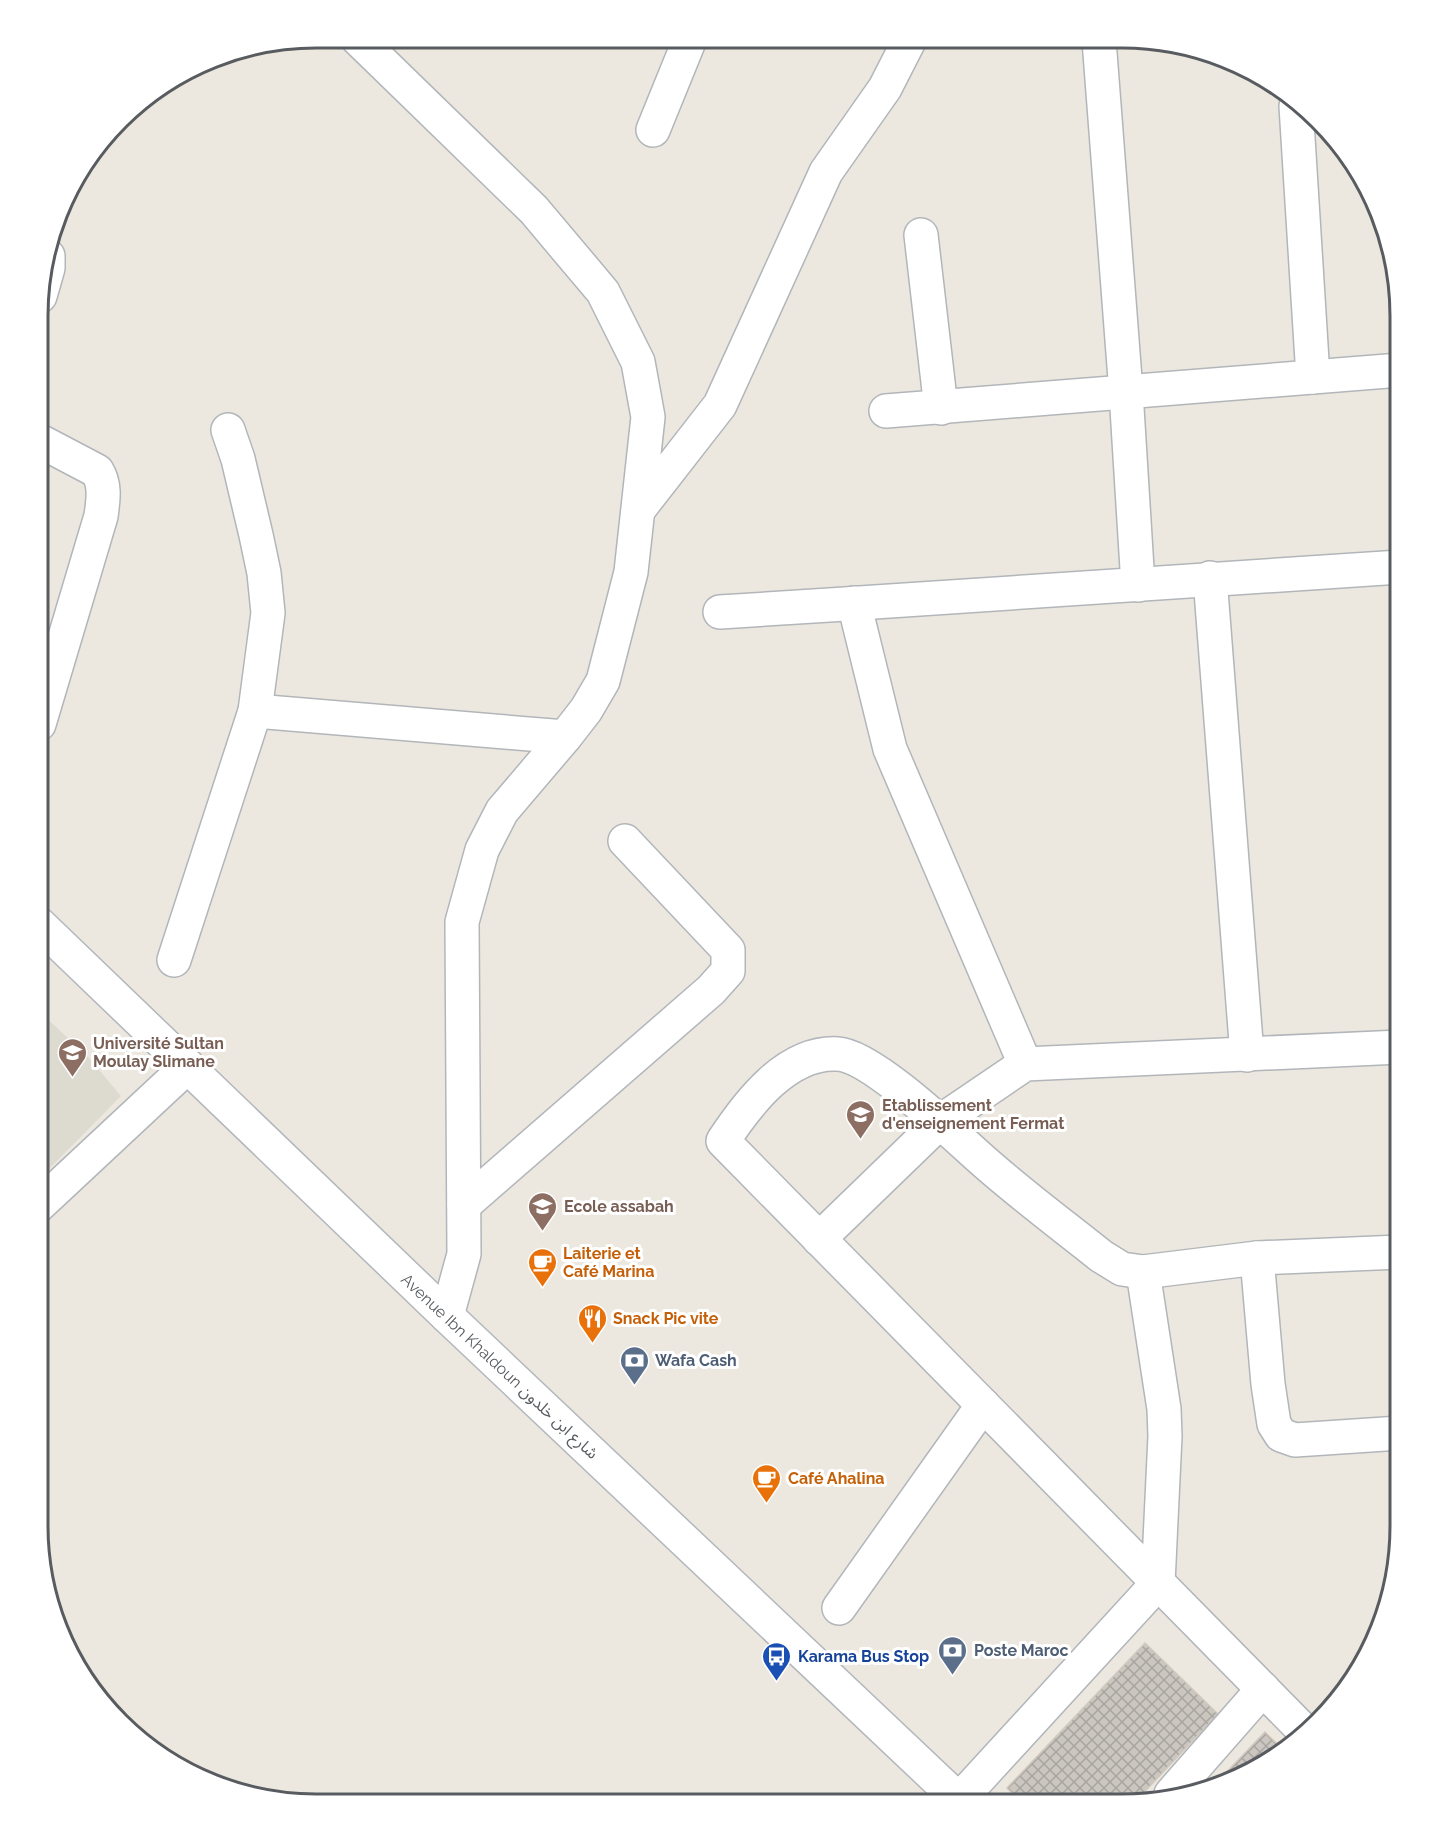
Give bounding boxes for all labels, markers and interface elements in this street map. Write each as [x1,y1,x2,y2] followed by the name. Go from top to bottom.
[93,1034,224,1071] place label: Université Sultan Moulay Slimane
[56,1036,88,1078] school or university icon: Université Sultan Moulay Slimane
[882,1096,1064,1133] place label: Etablissement d'enseignement Fermat
[845,1098,877,1140] school or university icon: Etablissement d'enseignement Fermat
[527,1190,559,1232] school or university icon: Ecole assabah
[564,1197,674,1216] place label: Ecole assabah
[563,1244,654,1281] place label: Laiterie et Café Marina
[526,1246,558,1288] cafe icon: Laiterie et Café Marina
[395,1270,602,1465] street label: Avenue Ibn Khaldoun شارع ابن خلدون
[576,1302,608,1344] restaurant icon: Snack Pic vite
[613,1309,719,1328] place label: Snack Pic vite
[618,1344,650,1386] bank icon: Wafa Cash
[655,1351,737,1370] place label: Wafa Cash
[751,1462,783,1504] cafe icon: Café Ahalina
[788,1469,884,1488] place label: Café Ahalina
[937,1634,969,1676] bank icon: Poste Maroc
[761,1640,793,1682] bus stop icon: Karama Bus Stop
[974,1641,1069,1660] place label: Poste Maroc
[798,1647,929,1666] place label: Karama Bus Stop

